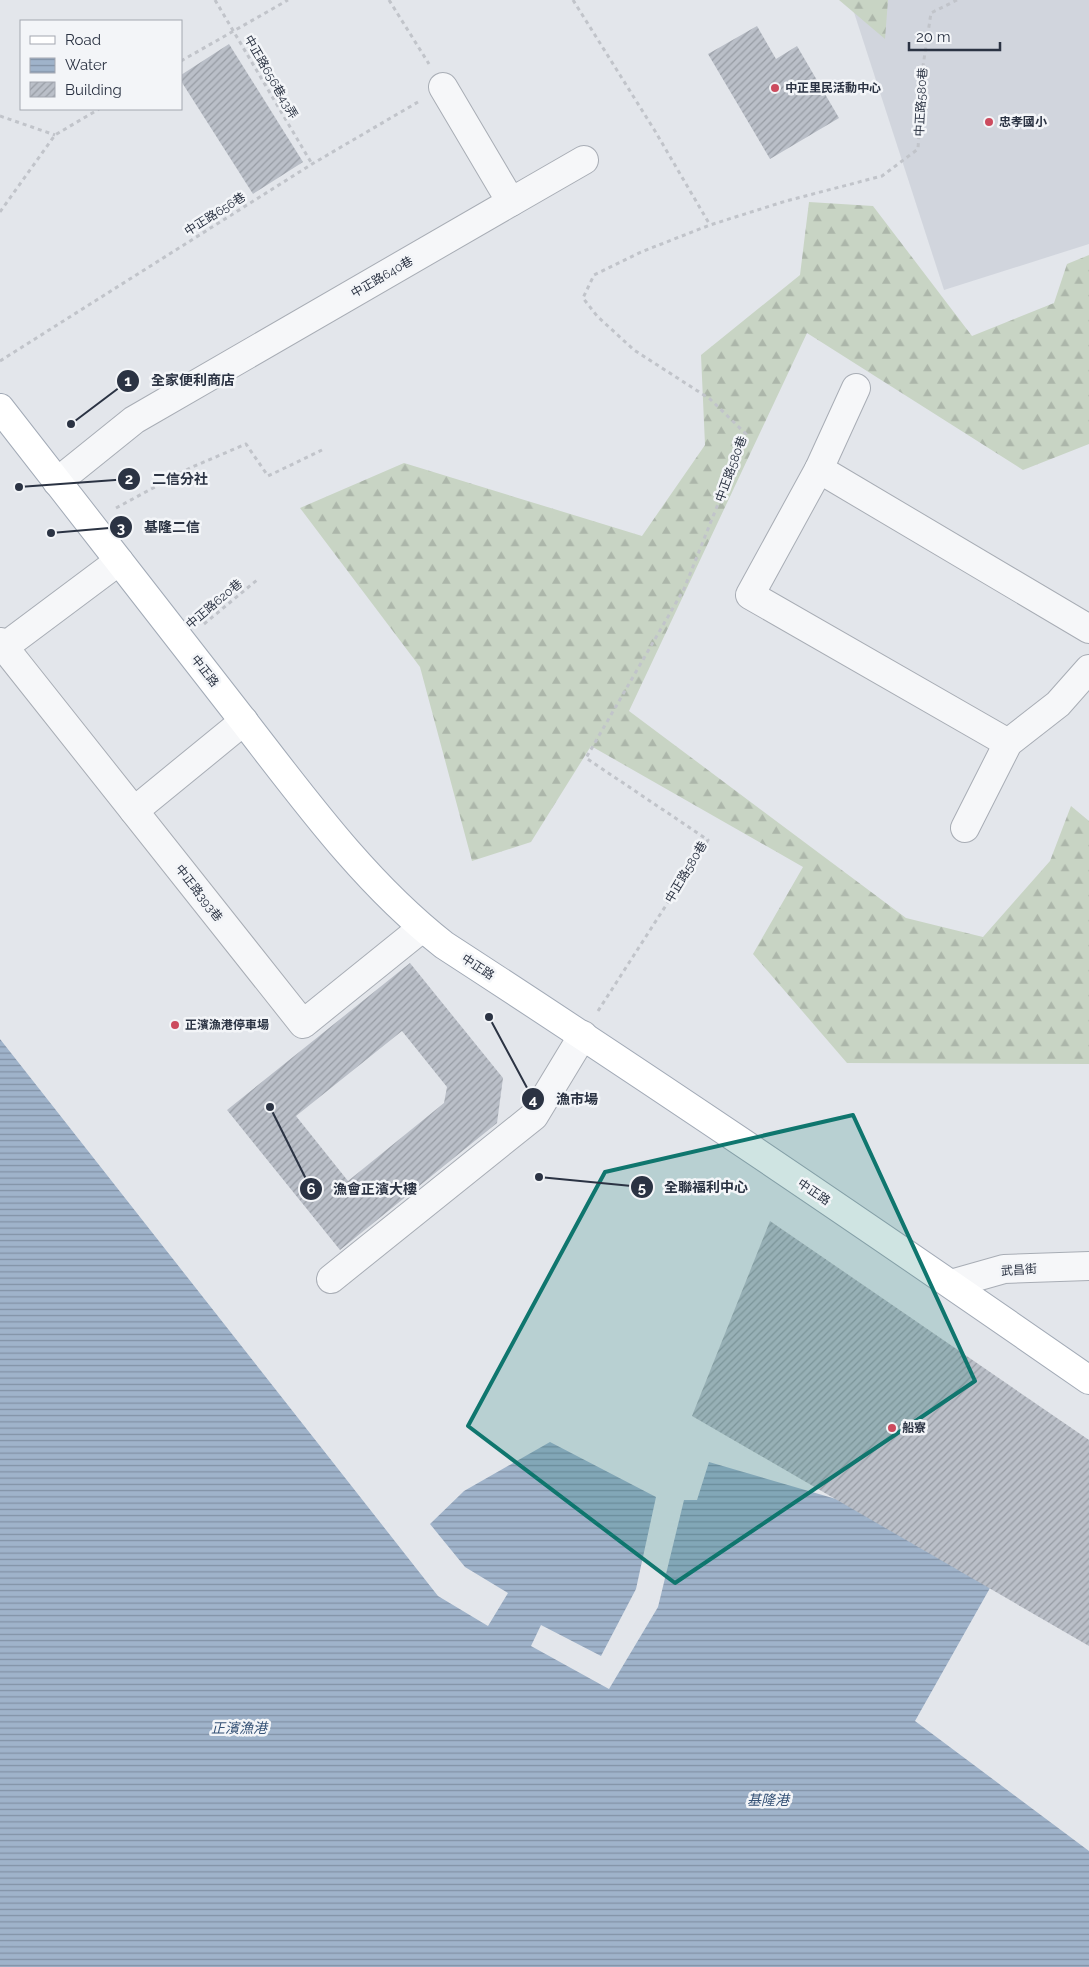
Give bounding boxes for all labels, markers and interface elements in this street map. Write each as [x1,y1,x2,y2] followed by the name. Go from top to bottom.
[20,20,182,110] legend
[909,20,1000,52] scale bar
[916,28,951,46] text: 20 m
[65,31,101,49] text: Road
[241,33,301,121] street label: 中正路656巷43弄
[65,56,108,74] text: Water
[912,67,930,137] street label: 中正路580巷
[65,81,122,99] text: Building
[785,81,881,95] place label: 中正里民活動中心
[769,82,781,94] marker: 中正里民活動中心
[999,115,1047,129] place label: 忠孝國小
[983,116,995,128] marker: 忠孝國小
[182,190,248,238] street label: 中正路656巷
[349,254,415,300] street label: 中正路640巷
[116,366,245,395] callout: 全家便利商店
[124,372,132,390] text: 1
[151,372,235,388] text: 全家便利商店
[713,434,749,504] street label: 中正路580巷
[117,465,218,494] callout: 二信分社
[125,470,133,488] text: 2
[152,471,208,487] text: 二信分社
[109,513,210,542] callout: 基隆二信
[117,519,125,537] text: 3
[144,519,200,535] text: 基隆二信
[183,577,245,631] street label: 中正路620巷
[188,653,222,689] street label: 中正路
[662,839,710,905] street label: 中正路580巷
[173,862,225,924] street label: 中正路393巷
[459,951,497,983] street label: 中正路
[185,1018,269,1032] place label: 正濱漁港停車場
[169,1019,181,1031] marker: 正濱漁港停車場
[521,1085,608,1114] callout: 漁市場
[529,1091,538,1109] text: 4
[556,1091,598,1107] text: 漁市場
[629,1173,758,1202] callout: 全聯福利中心
[298,1175,427,1204] callout: 漁會正濱大樓
[795,1176,833,1208] street label: 中正路
[638,1179,646,1197] text: 5
[664,1179,748,1195] text: 全聯福利中心
[306,1180,316,1198] text: 6
[333,1181,417,1197] text: 漁會正濱大樓
[1001,1262,1037,1278] street label: 武昌街
[902,1421,926,1435] place label: 船寮
[886,1422,898,1434] marker: 船寮
[211,1720,269,1736] water label: 正濱漁港
[747,1792,791,1808] water label: 基隆港

